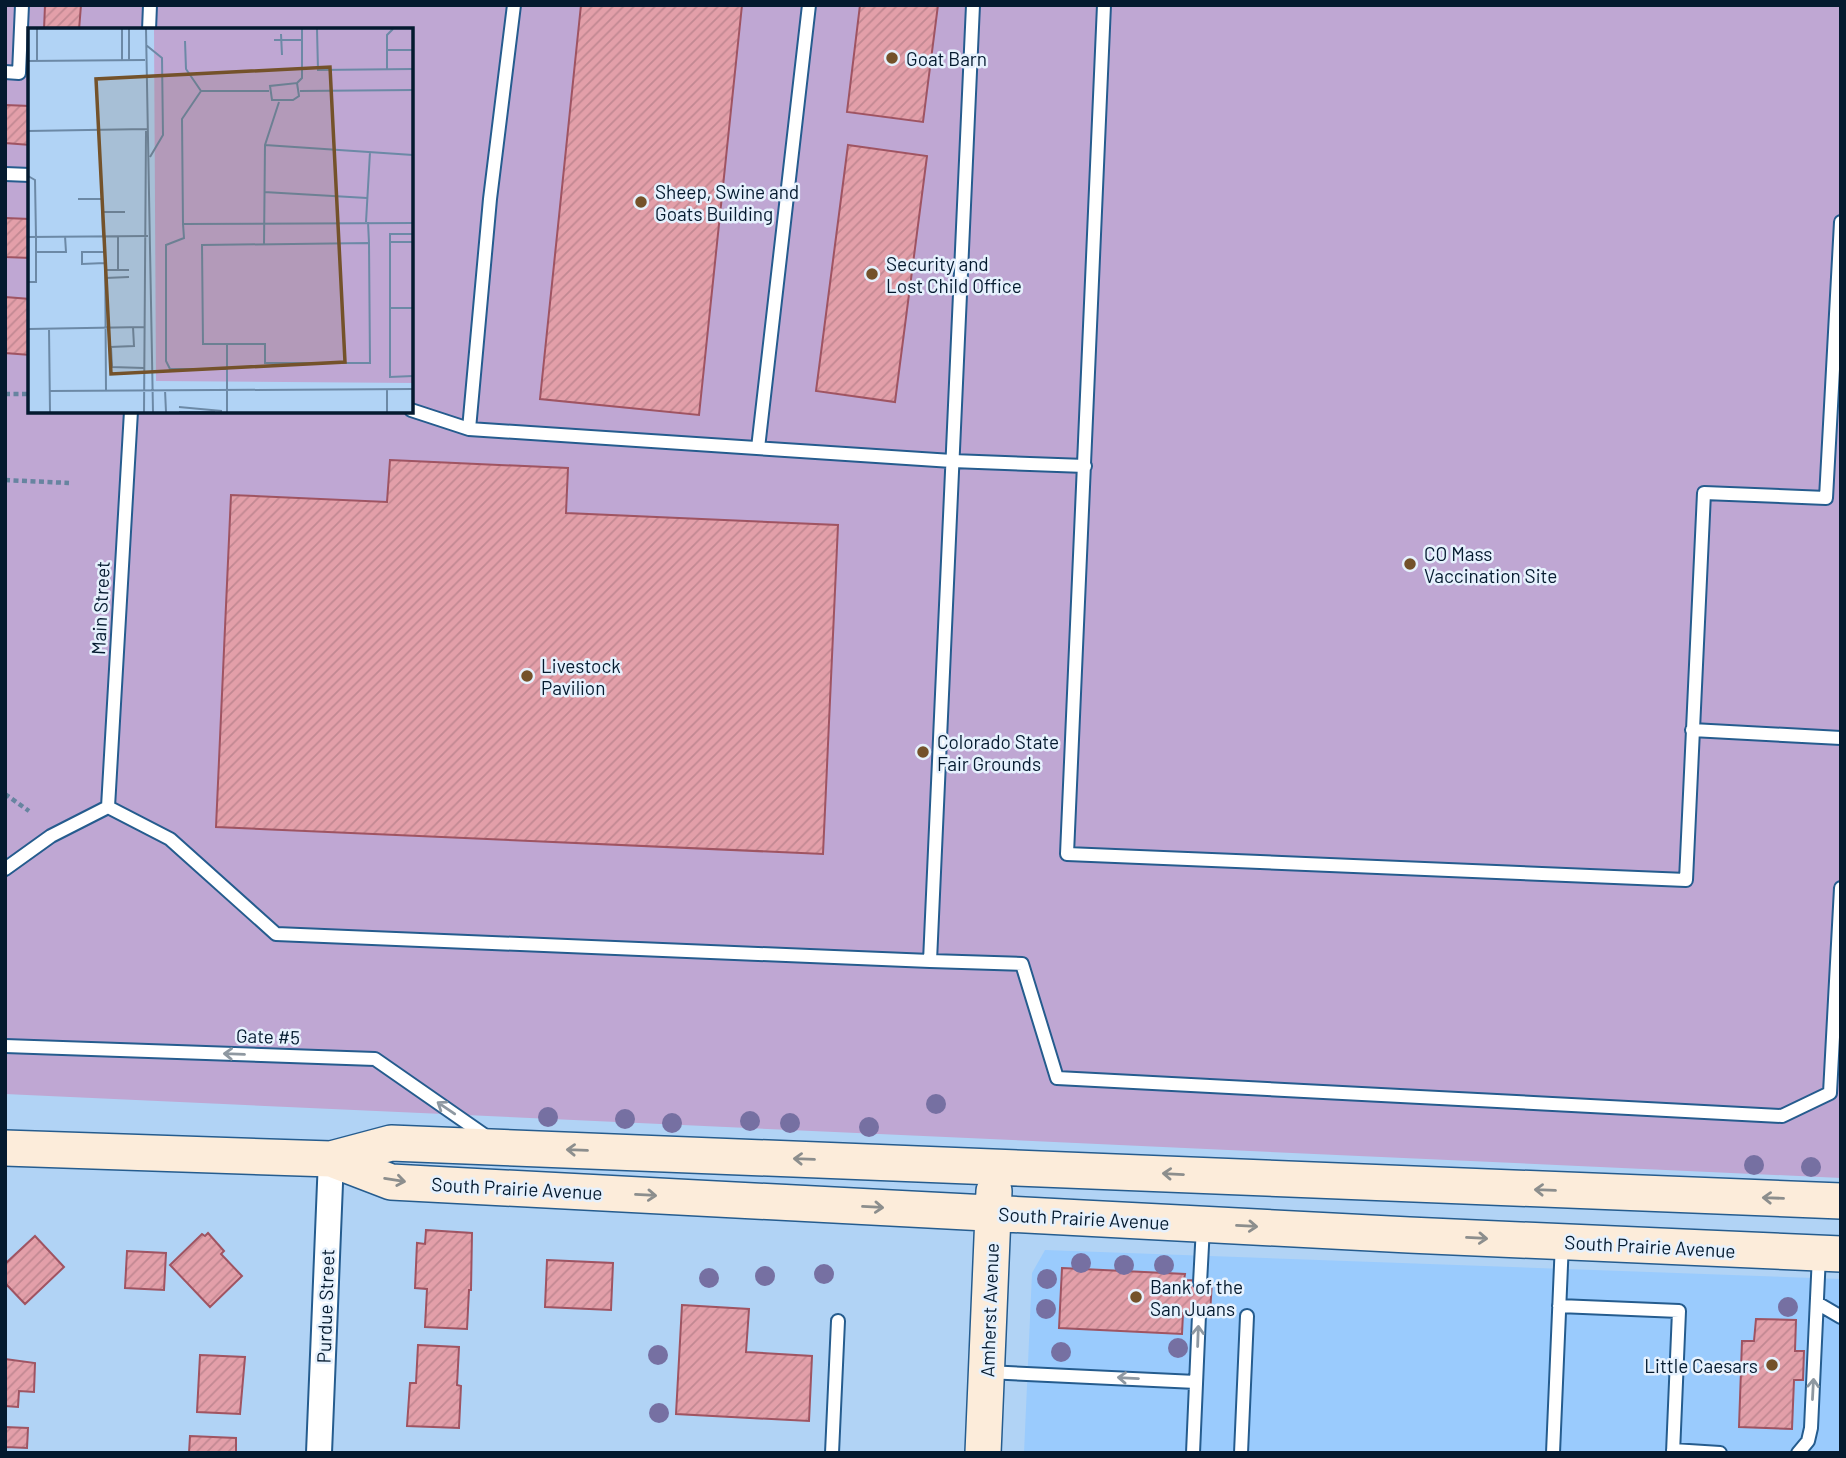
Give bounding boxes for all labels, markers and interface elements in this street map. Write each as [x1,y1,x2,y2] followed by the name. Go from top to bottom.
[28,28,413,413] inset map
[906,47,987,70] place label: Goat Barn
[884,50,900,66] marker: Goat Barn
[655,180,799,225] place label: Sheep, Swine and Goats Building
[633,194,649,210] marker: Sheep, Swine and Goats Building
[886,252,1022,297] place label: Security and Lost Child Office
[864,266,880,282] marker: Security and Lost Child Office
[1424,542,1557,587] place label: CO Mass Vaccination Site
[1402,556,1418,572] marker: CO Mass Vaccination Site
[86,560,114,656] street label: Main Street
[541,654,621,699] place label: Livestock Pavilion
[519,668,535,684] marker: Livestock Pavilion
[937,730,1059,775] place label: Colorado State Fair Grounds
[915,744,931,760] marker: Colorado State Fair Grounds
[236,1023,300,1049] street label: Gate #5
[223,1047,246,1060] one-way arrow
[437,1101,456,1115] one-way arrow
[566,1144,589,1157] one-way arrow
[793,1152,816,1165] one-way arrow
[1162,1168,1185,1181] one-way arrow
[431,1172,603,1204] street label: South Prairie Avenue
[383,1174,406,1187] one-way arrow
[1534,1183,1557,1196] one-way arrow
[635,1189,657,1202] one-way arrow
[1761,1192,1784,1205] one-way arrow
[862,1201,885,1214] one-way arrow
[998,1202,1170,1234] street label: South Prairie Avenue
[1236,1220,1259,1233] one-way arrow
[1564,1230,1736,1262] street label: South Prairie Avenue
[1465,1232,1488,1245] one-way arrow
[975,1242,1003,1378] street label: Amherst Avenue
[312,1248,338,1364] street label: Purdue Street
[1150,1275,1243,1320] place label: Bank of the San Juans
[1128,1289,1144,1305] marker: Bank of the San Juans
[1191,1324,1204,1347] one-way arrow
[1644,1354,1758,1377] place label: Little Caesars
[1764,1357,1780,1373] marker: Little Caesars
[1117,1372,1140,1385] one-way arrow
[1806,1378,1819,1401] one-way arrow

